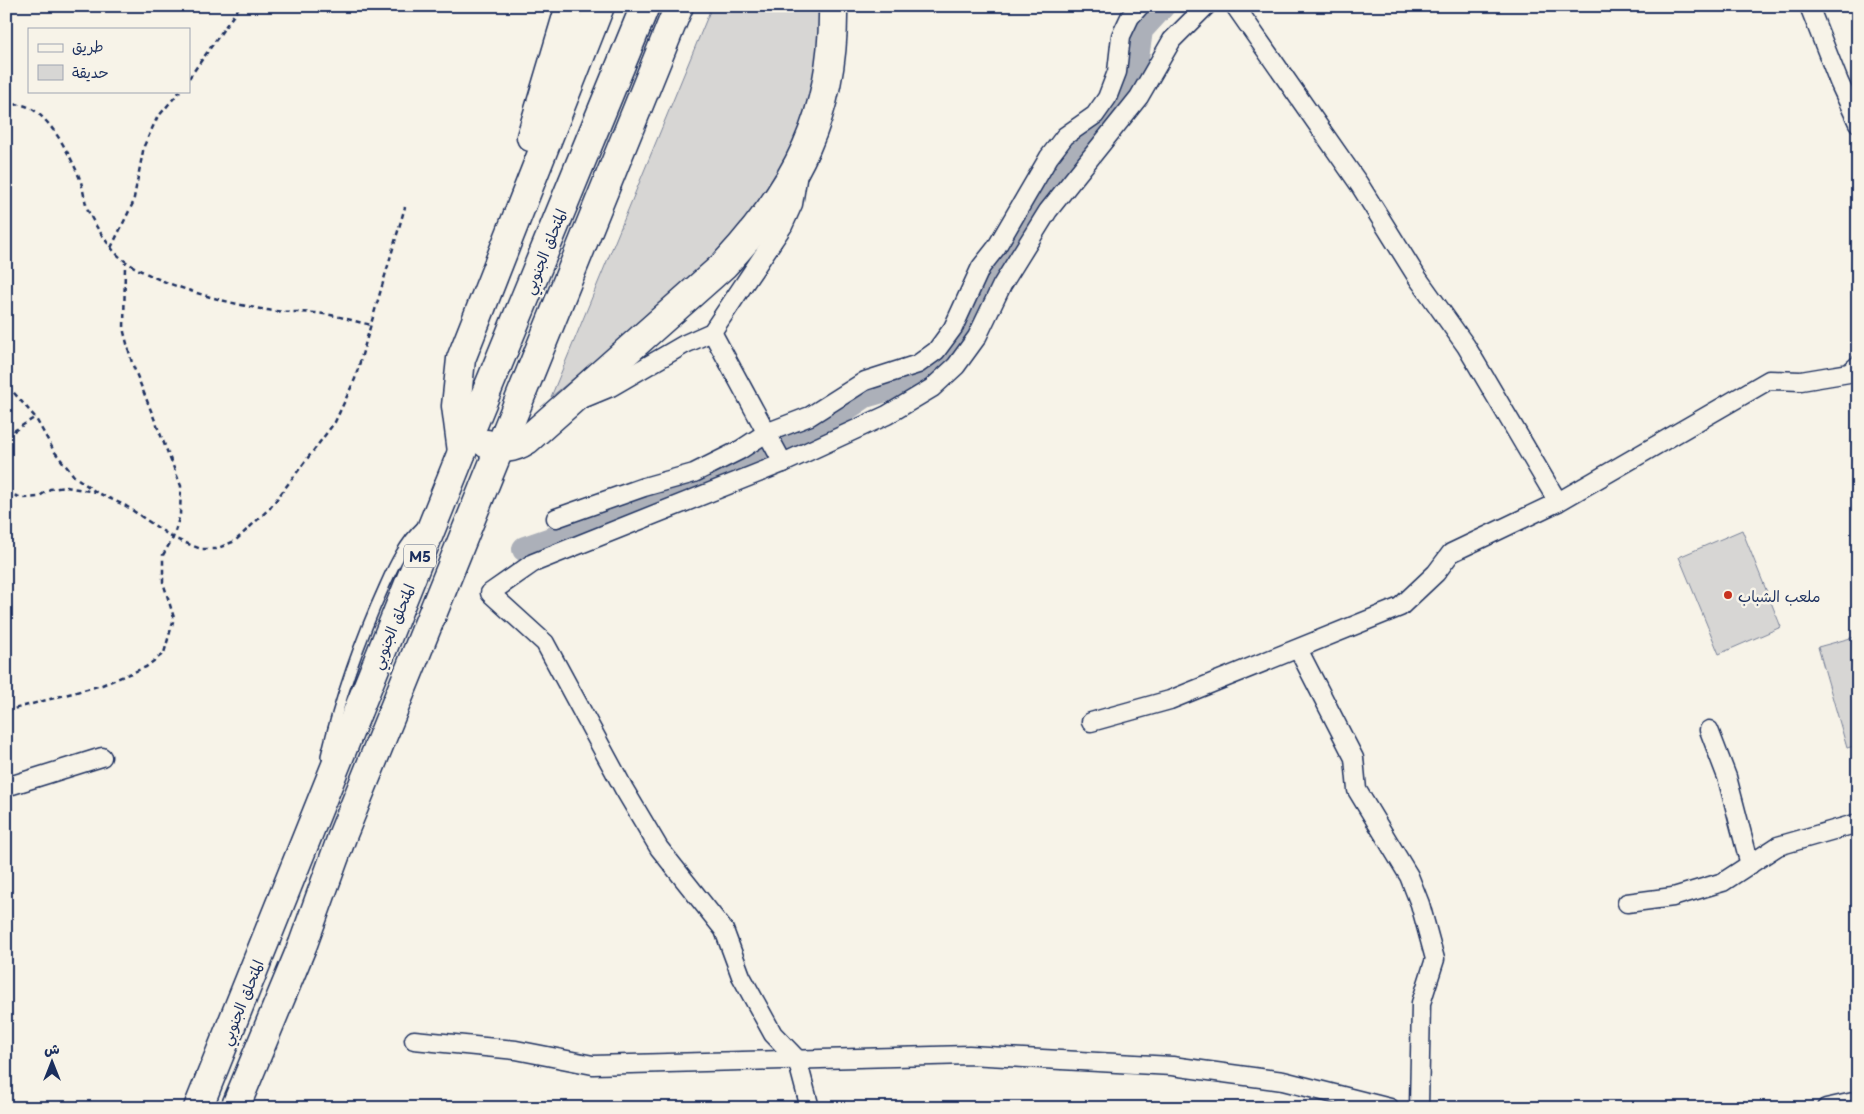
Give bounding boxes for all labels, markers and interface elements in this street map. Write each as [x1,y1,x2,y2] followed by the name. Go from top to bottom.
[28,28,190,92] legend
[72,34,104,57] text: طريق
[72,60,109,83] text: حديقة
[516,205,574,298] street label: المتحلق الجنوبي
[404,544,436,568] road number: M5
[364,580,422,673] street label: المتحلق الجنوبي
[1738,584,1821,607] place label: ملعب الشباب
[1722,589,1734,601] marker: ملعب الشباب
[213,956,271,1049] street label: المتحلق الجنوبي
[28,1036,78,1086] north arrow
[44,1038,60,1059] text: ش

